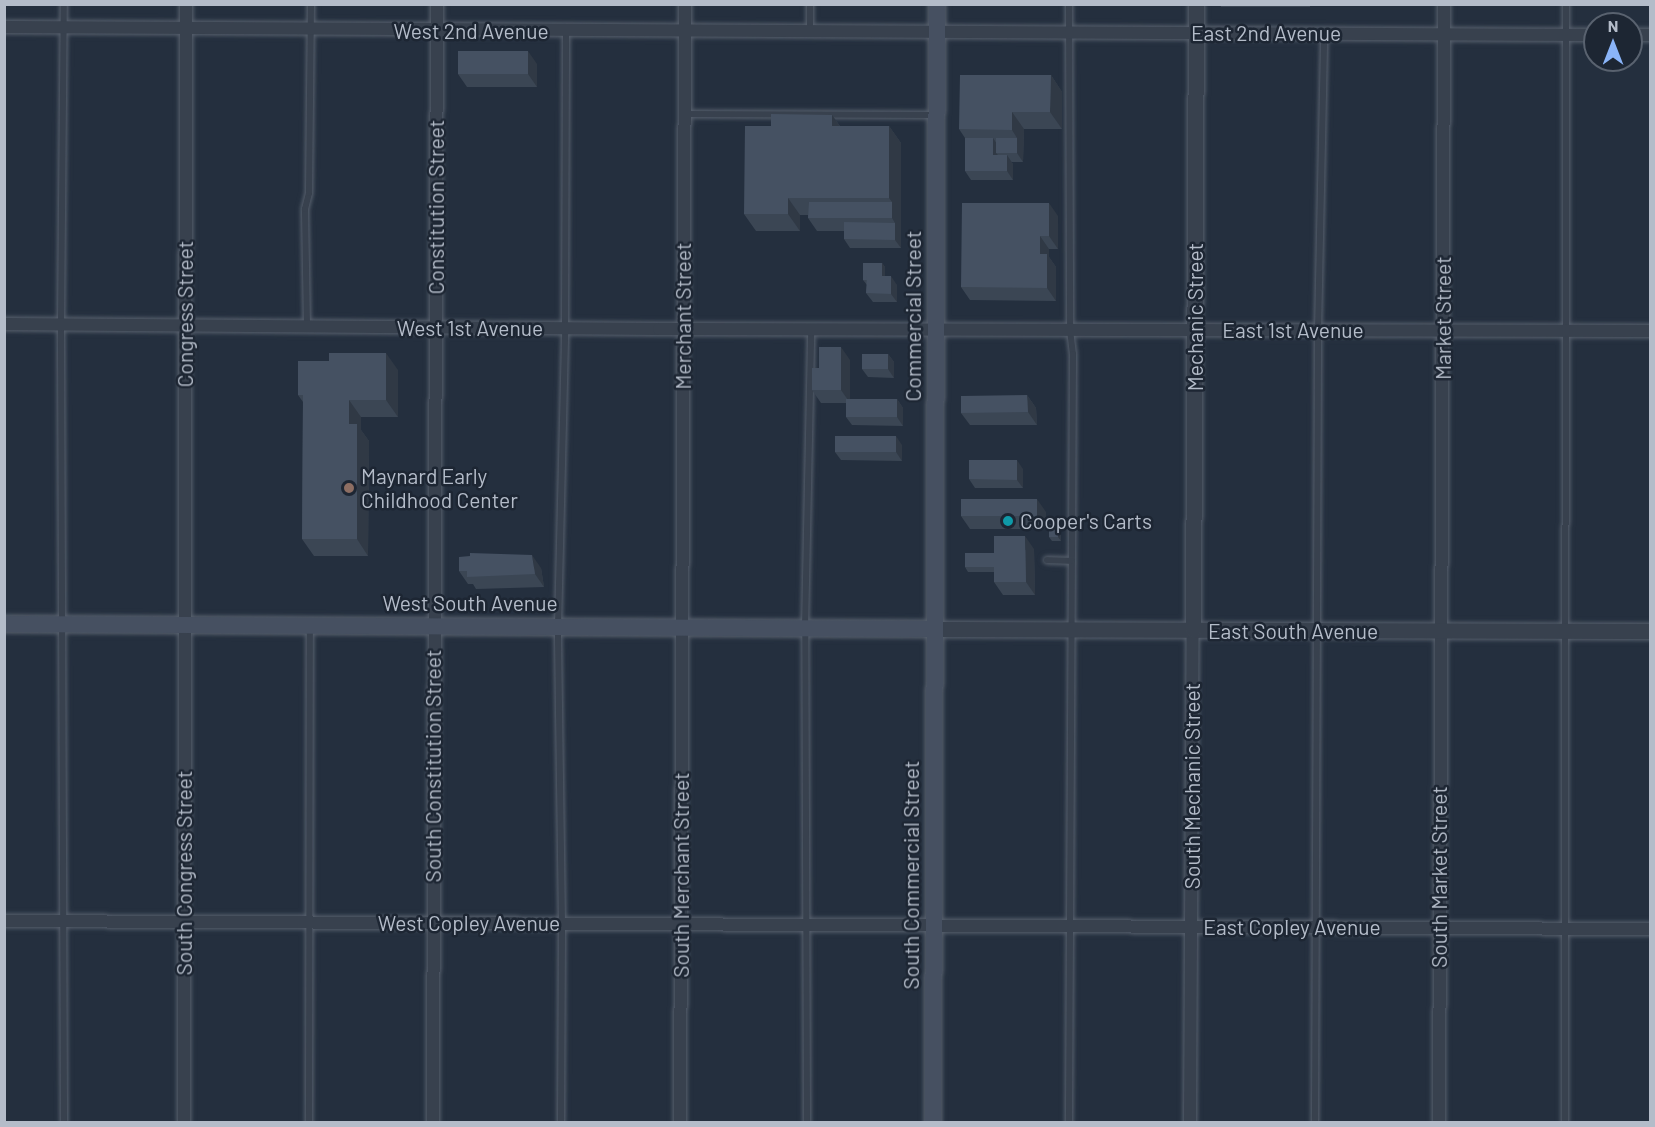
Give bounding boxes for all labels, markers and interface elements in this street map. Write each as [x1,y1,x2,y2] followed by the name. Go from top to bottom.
[1583,12,1643,72] north arrow
[1608,16,1618,35] text: N
[393,18,549,44] street label: West 2nd Avenue
[1191,20,1341,46] street label: East 2nd Avenue
[423,120,449,294] street label: Constitution Street
[900,231,926,401] street label: Commercial Street
[172,241,198,387] street label: Congress Street
[670,242,696,390] street label: Merchant Street
[1182,243,1208,391] street label: Mechanic Street
[1430,256,1456,380] street label: Market Street
[397,315,543,341] street label: West 1st Avenue
[1222,317,1364,343] street label: East 1st Avenue
[361,463,518,513] place label: Maynard Early Childhood Center
[342,481,356,495] marker: Maynard Early Childhood Center
[1020,508,1152,534] place label: Cooper's Carts
[1001,514,1015,528] marker: Cooper's Carts
[382,590,558,616] street label: West South Avenue
[1208,618,1378,644] street label: East South Avenue
[420,650,446,882] street label: South Constitution Street
[1179,683,1205,889] street label: South Mechanic Street
[898,761,924,989] street label: South Commercial Street
[171,771,197,975] street label: South Congress Street
[668,772,694,978] street label: South Merchant Street
[1426,786,1452,968] street label: South Market Street
[378,910,560,936] street label: West Copley Avenue
[1203,914,1381,940] street label: East Copley Avenue

